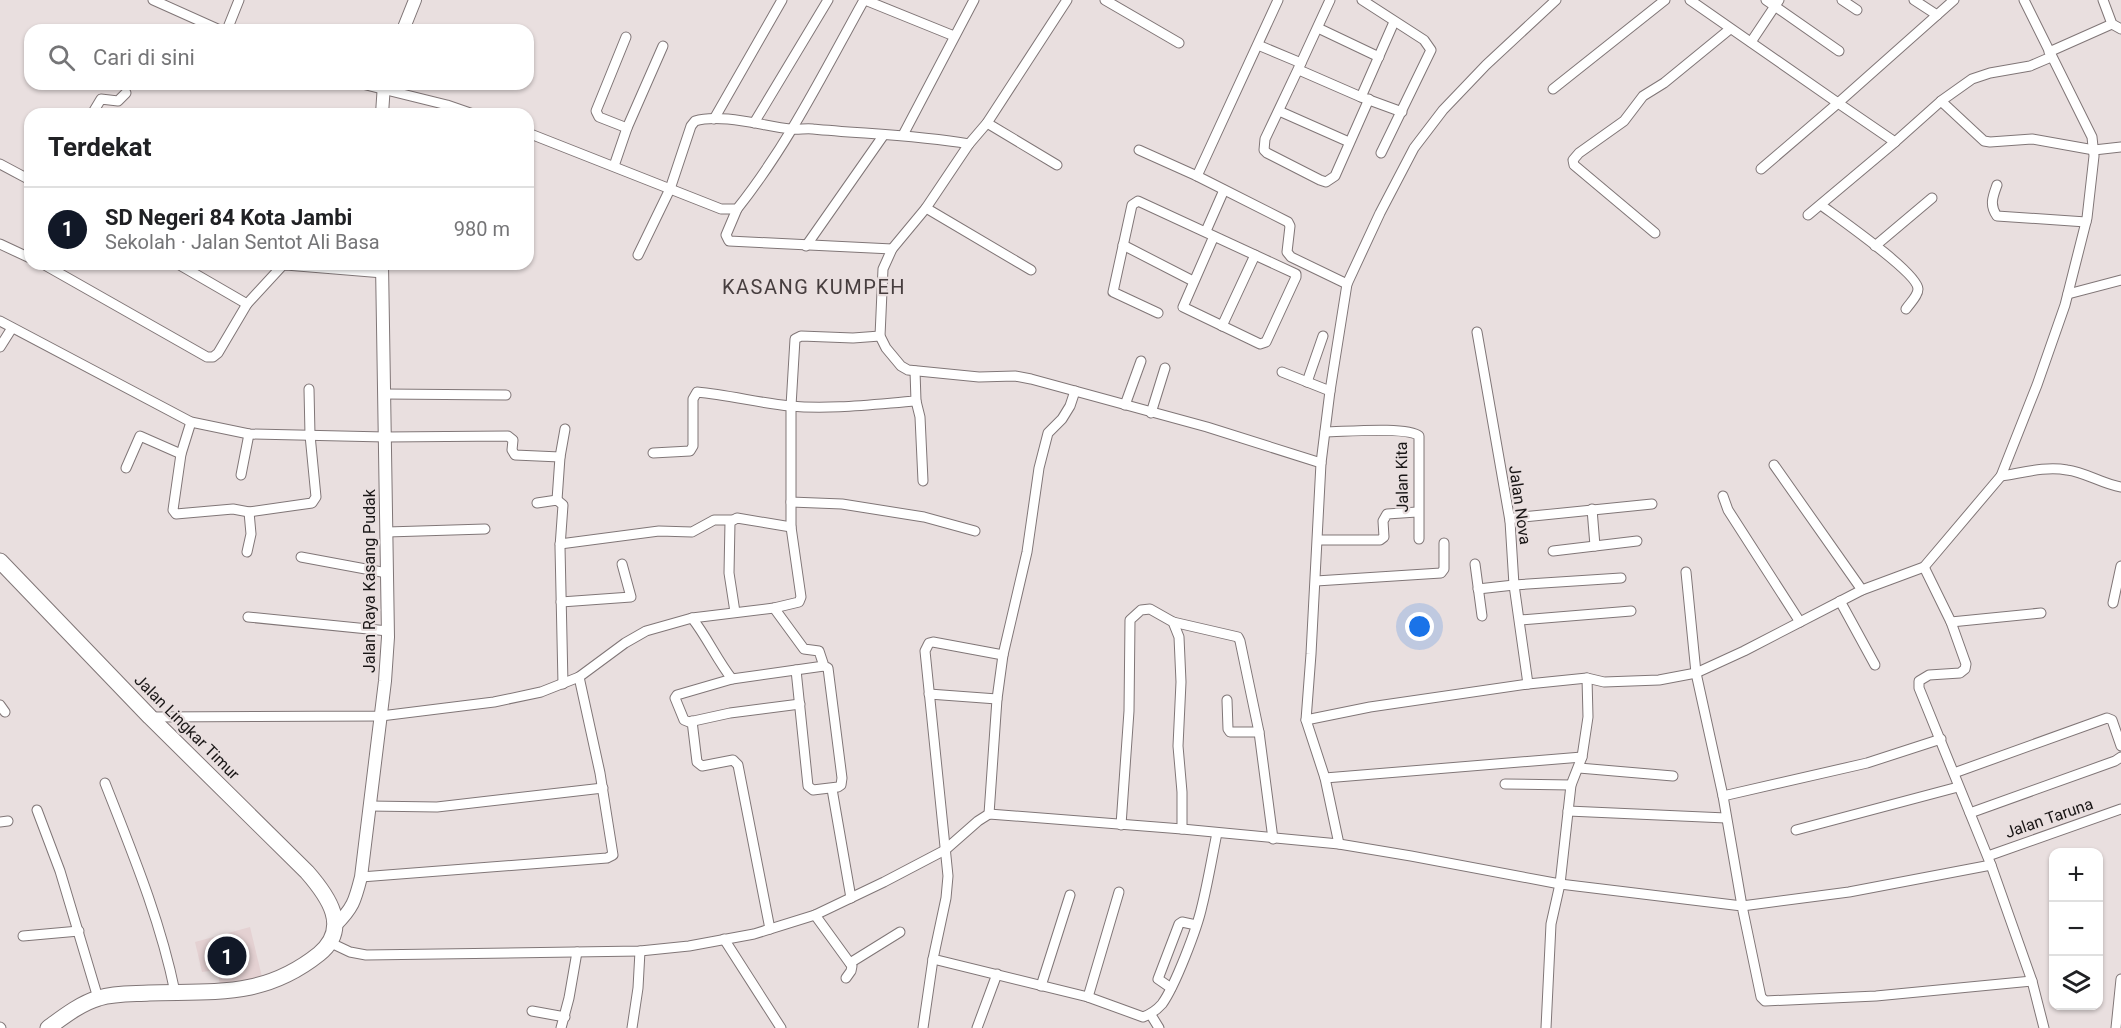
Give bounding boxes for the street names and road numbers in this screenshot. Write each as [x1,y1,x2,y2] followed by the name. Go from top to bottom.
[1392,441,1412,513] street label: Jalan Kita
[1505,464,1535,546] street label: Jalan Nova
[360,488,379,673] street label: Jalan Raya Kasang Pudak
[130,670,244,784] street label: Jalan Lingkar Timur
[2003,794,2095,842] street label: Jalan Taruna

